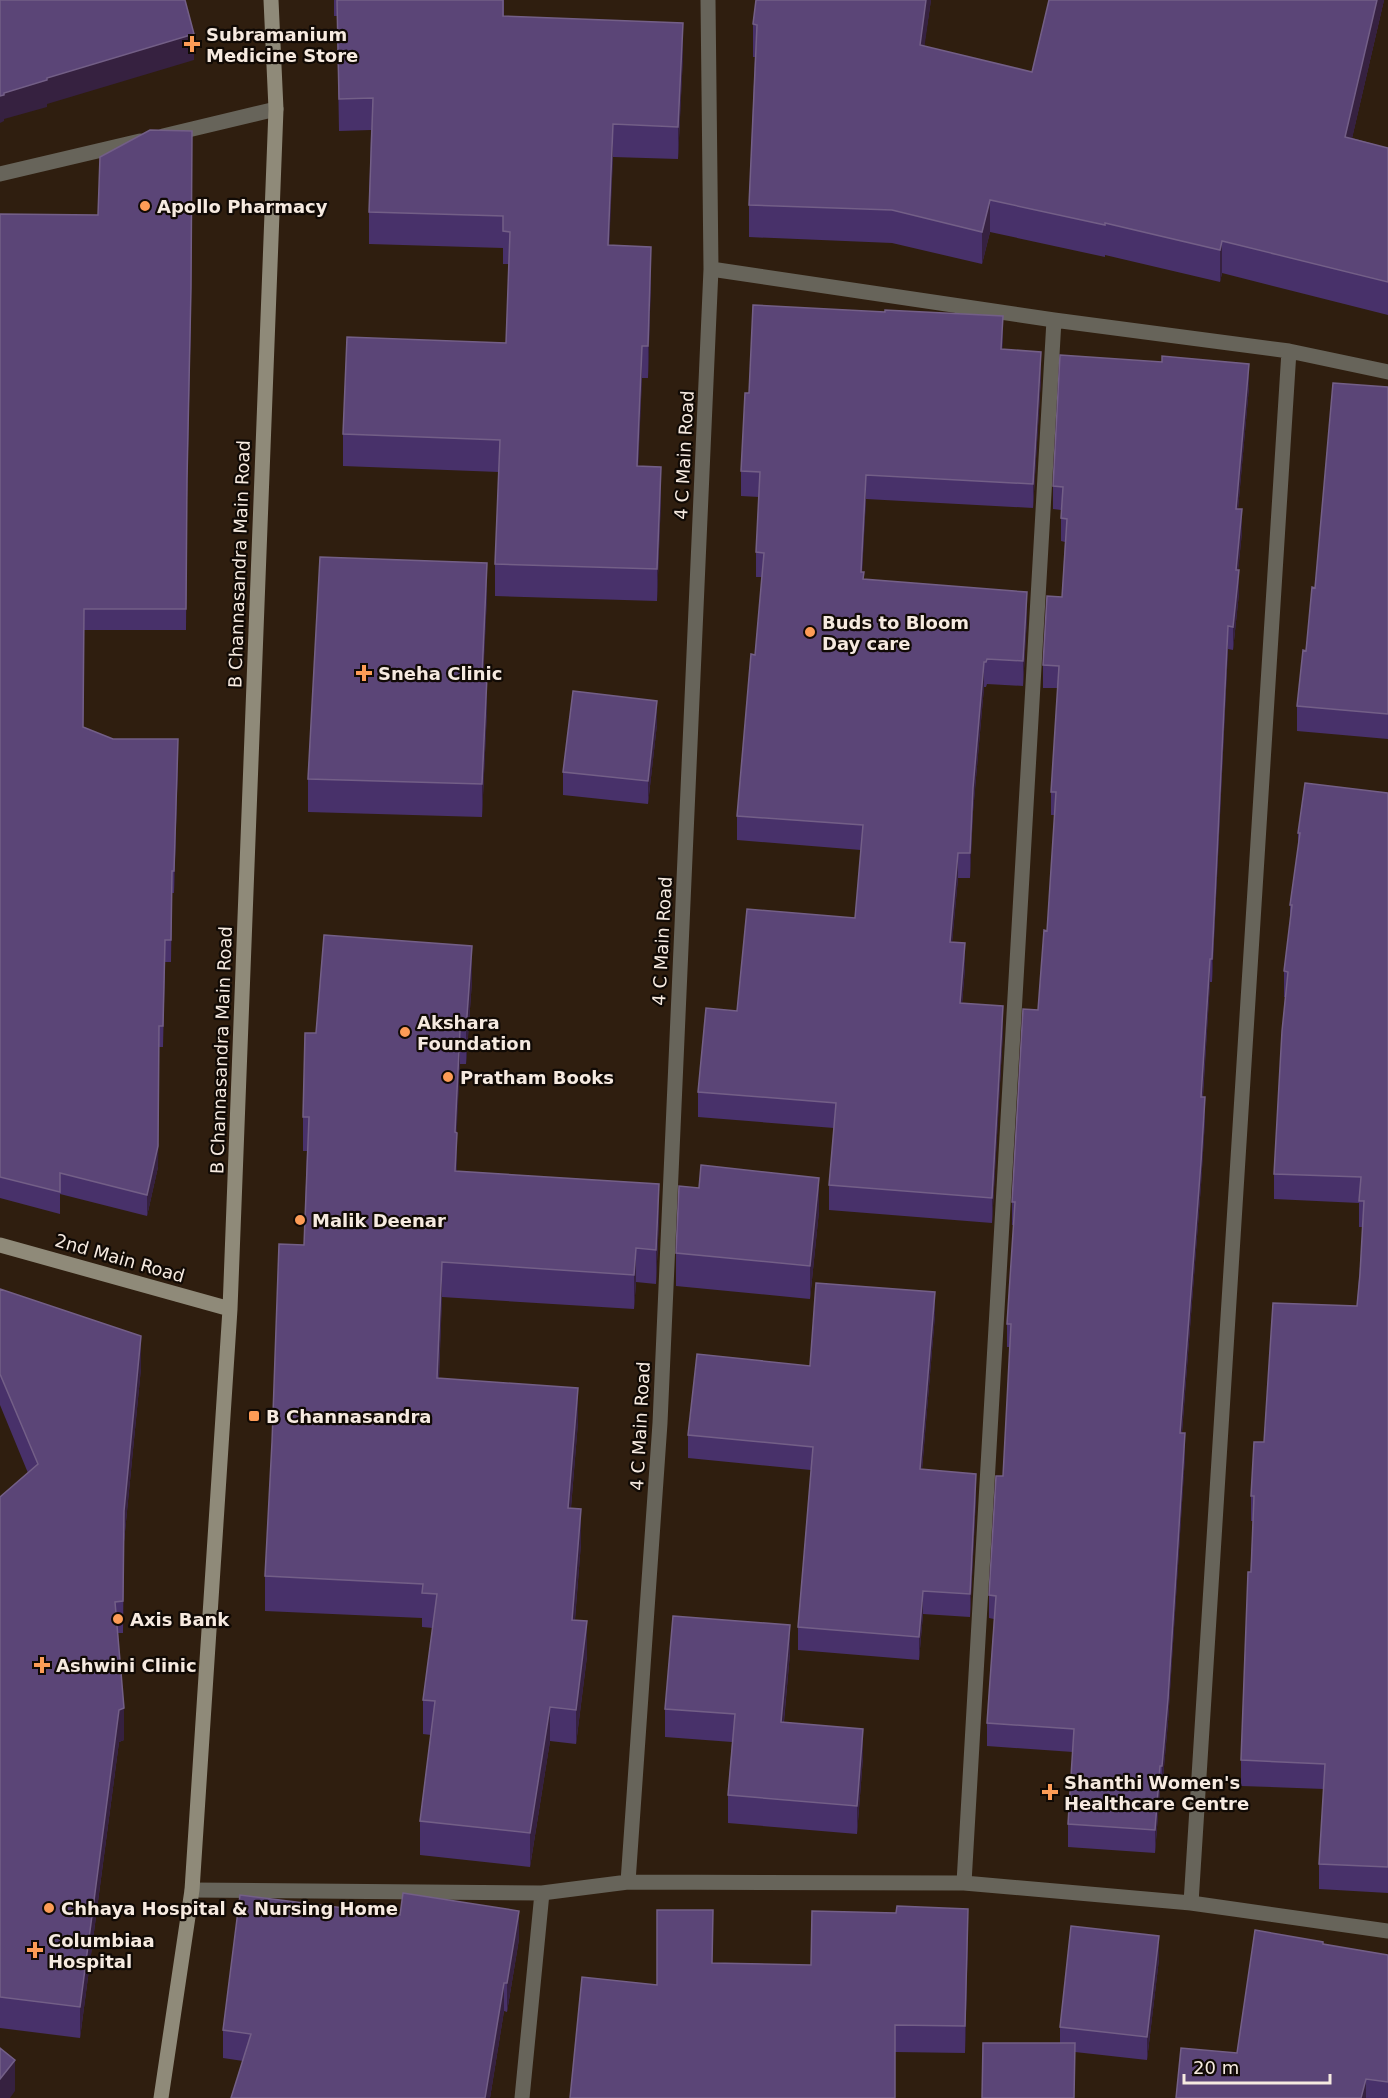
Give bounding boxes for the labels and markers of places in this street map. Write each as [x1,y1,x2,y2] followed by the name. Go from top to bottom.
[206,24,358,66] place label: Subramanium Medicine Store
[183,35,201,53] marker: Subramanium Medicine Store
[157,196,328,217] place label: Apollo Pharmacy
[138,199,152,213] marker: Apollo Pharmacy
[822,612,969,654] place label: Buds to Bloom Day care
[803,625,817,639] marker: Buds to Bloom Day care
[378,663,502,684] place label: Sneha Clinic
[355,664,373,682] marker: Sneha Clinic
[417,1012,532,1054] place label: Akshara Foundation
[398,1025,412,1039] marker: Akshara Foundation
[460,1067,614,1088] place label: Pratham Books
[441,1070,455,1084] marker: Pratham Books
[312,1210,446,1231] place label: Malik Deenar
[293,1213,307,1227] marker: Malik Deenar
[266,1406,432,1427] place label: B Channasandra
[247,1409,261,1423] marker: B Channasandra
[130,1609,230,1630] place label: Axis Bank
[111,1612,125,1626] marker: Axis Bank
[56,1655,197,1676] place label: Ashwini Clinic
[33,1656,51,1674] marker: Ashwini Clinic
[1064,1772,1249,1814] place label: Shanthi Women's Healthcare Centre
[1041,1783,1059,1801] marker: Shanthi Women's Healthcare Centre
[61,1898,398,1919] place label: Chhaya Hospital & Nursing Home
[42,1901,56,1915] marker: Chhaya Hospital & Nursing Home
[48,1930,155,1972] place label: Columbiaa Hospital
[26,1941,44,1959] marker: Columbiaa Hospital

